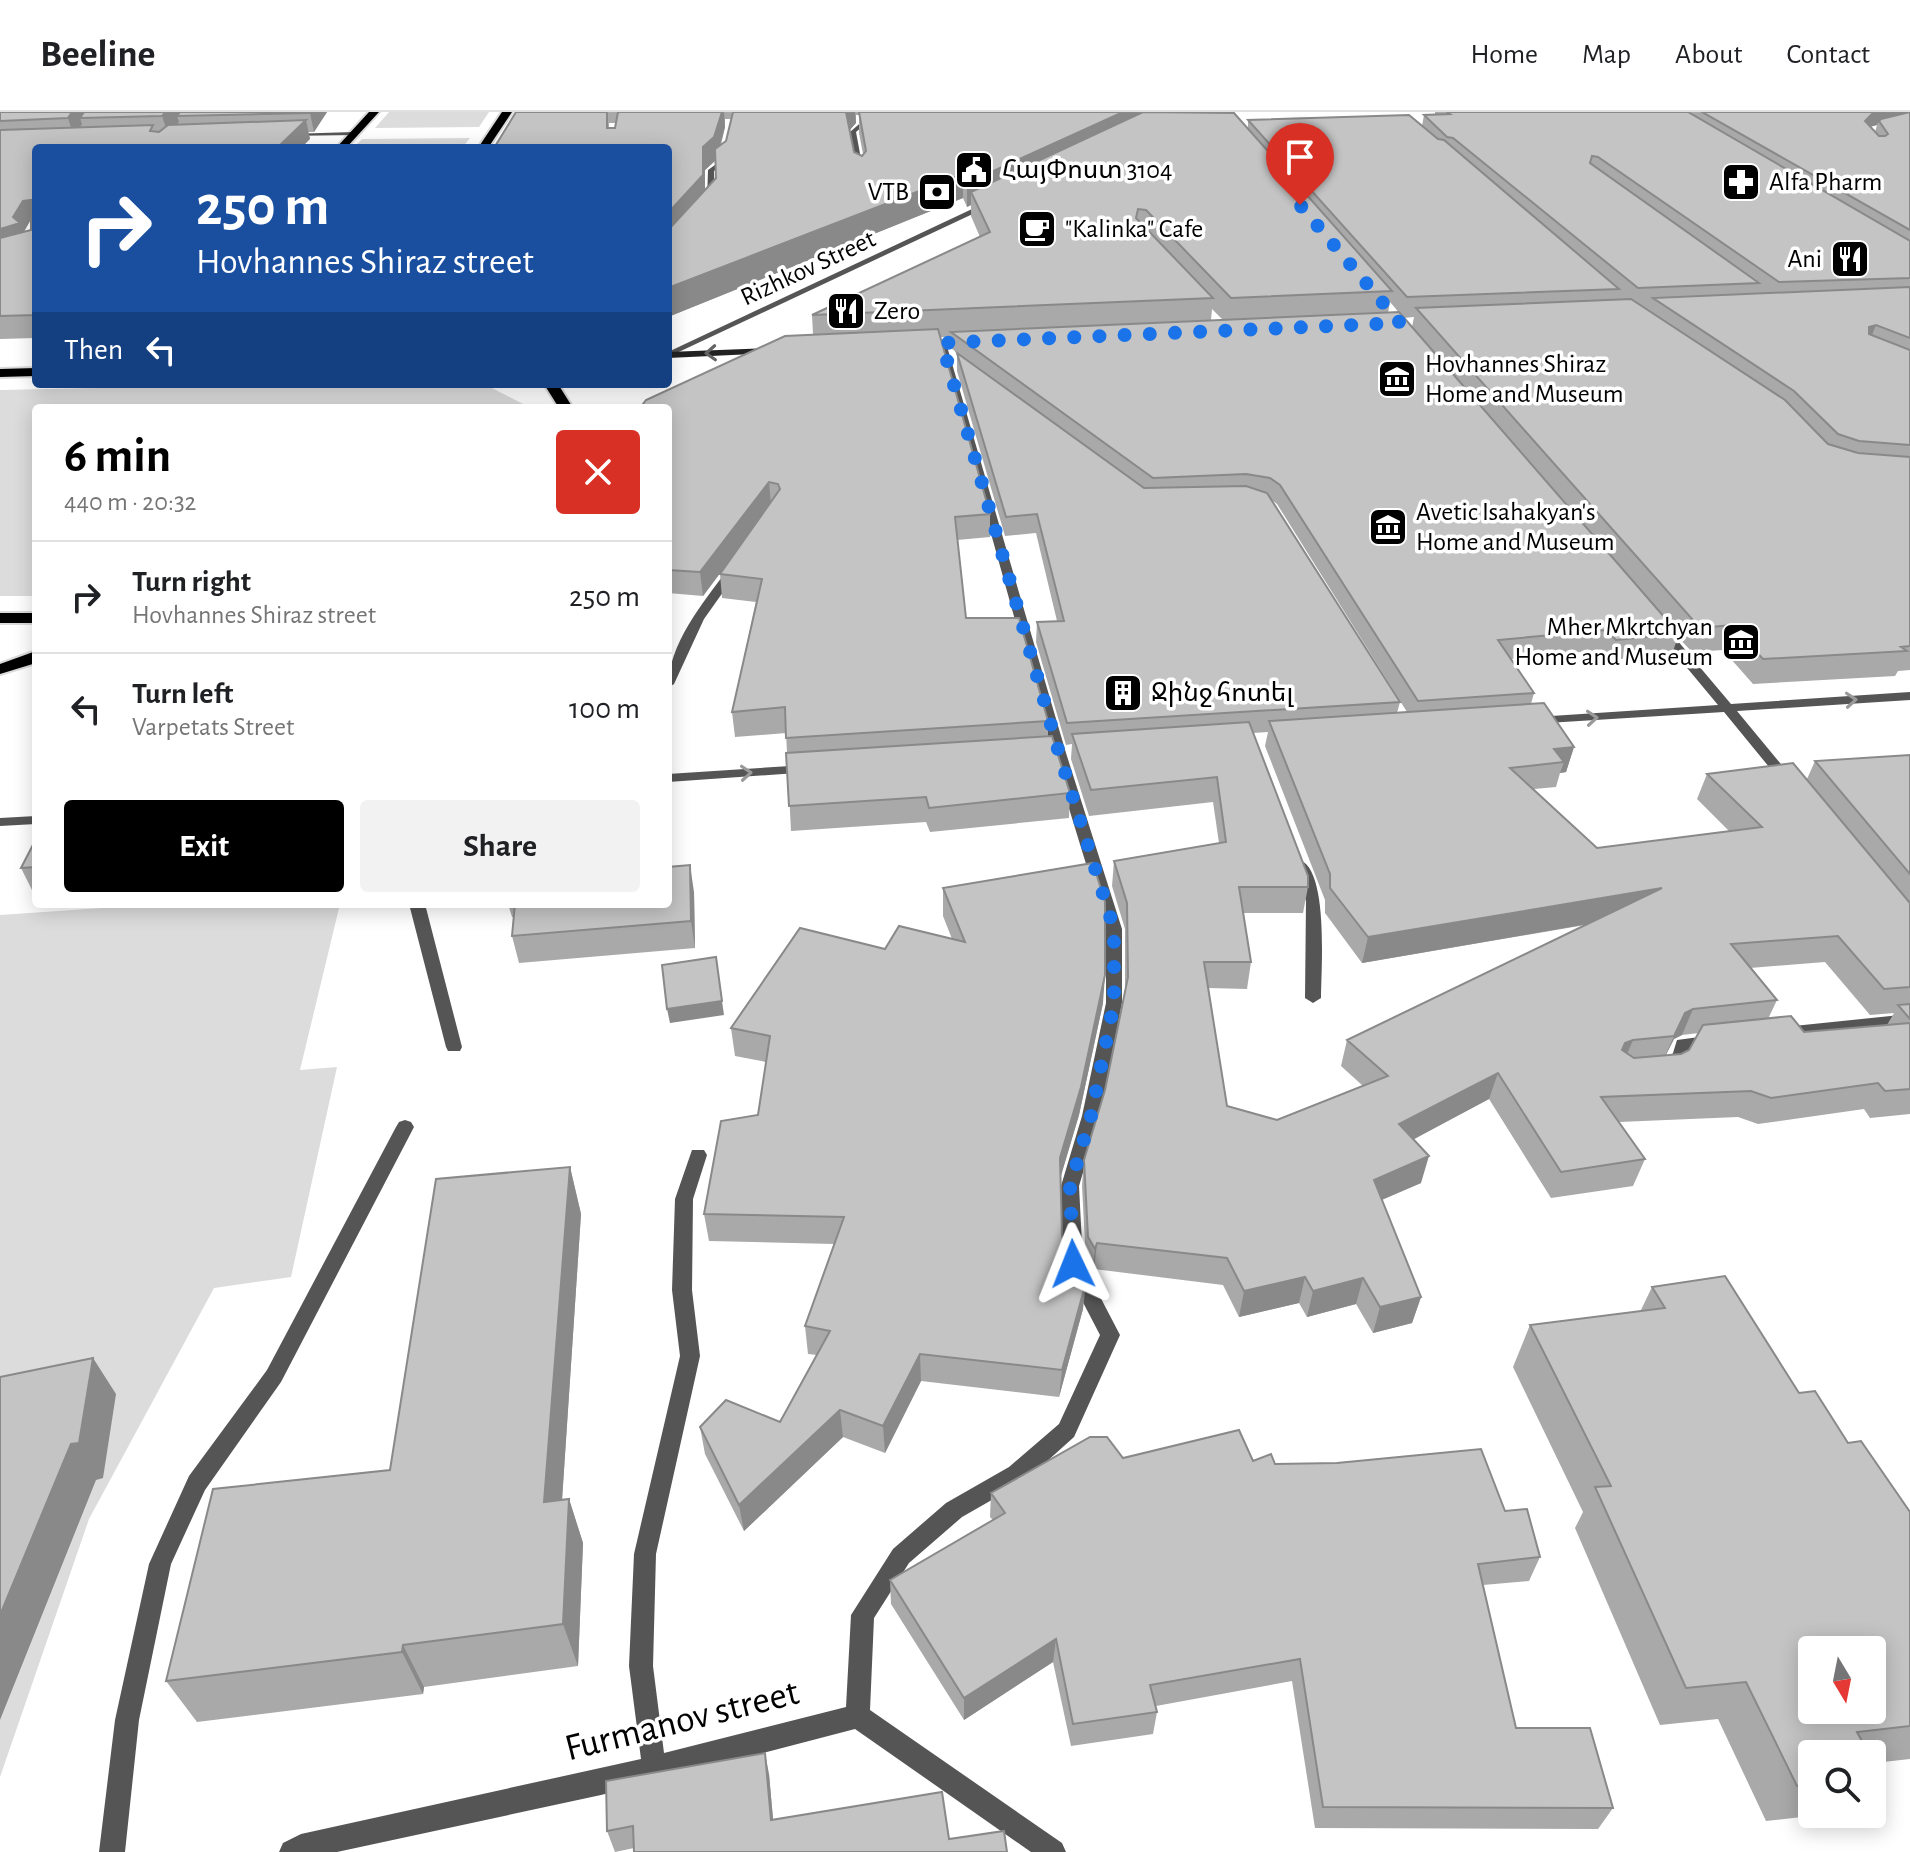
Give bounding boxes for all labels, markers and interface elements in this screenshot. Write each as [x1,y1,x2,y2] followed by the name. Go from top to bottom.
[40,36,155,74] text: Beeline
[1471,41,1538,69] text: Home
[1582,41,1631,69] text: Map
[1675,41,1743,69] text: About
[1787,41,1870,69] text: Contact
[1266,123,1334,205] pin
[1278,135,1322,179] icon: arrive
[953,149,995,191] public building icon: ՀայՓոստ 3104
[1002,157,1173,184] place label: ՀայՓոստ 3104
[1720,161,1762,203] pharmacy icon: Alfa Pharm
[1769,169,1882,195] place label: Alfa Pharm
[916,171,958,213] bank icon: VTB
[64,176,168,280] icon: right
[196,179,329,235] text: 250 m
[868,179,909,205] place label: VTB
[1016,208,1058,250] cafe icon: "Kalinka" Cafe
[1065,216,1203,242] place label: "Kalinka" Cafe
[737,226,879,310] street label: Rizhkov Street
[1829,238,1871,280] restaurant icon: Ani
[196,244,534,280] text: Hovhannes Shiraz street
[1788,246,1822,272] place label: Ani
[825,290,867,332] restaurant icon: Zero
[874,298,920,324] place label: Zero
[139,328,183,372] icon: left
[64,335,123,365] text: Then
[704,345,717,362] one-way arrow
[1425,351,1623,407] place label: Hovhannes Shiraz Home and Museum
[1376,358,1418,400] museum icon: Hovhannes Shiraz Home and Museum
[556,430,640,514] button: close
[64,433,171,481] text: 6 min
[64,489,196,515] text: 440 m · 20:32
[1416,499,1614,555] place label: Avetic Isahakyan's Home and Museum
[1367,506,1409,548] museum icon: Avetic Isahakyan's Home and Museum
[132,567,251,597] text: Turn right
[64,575,108,619] icon: right
[569,582,640,612] text: 250 m
[132,602,376,628] text: Hovhannes Shiraz street
[1515,614,1713,670] place label: Mher Mkrtchyan Home and Museum
[1720,621,1762,663] museum icon: Mher Mkrtchyan Home and Museum
[1102,672,1144,714] building icon: Ջինջ հոտել
[132,679,233,709] text: Turn left
[1151,680,1294,707] place label: Ջինջ հոտել
[64,687,108,731] icon: left
[1845,692,1858,709] one-way arrow
[569,694,640,724] text: 100 m
[1586,709,1599,726] one-way arrow
[132,714,294,740] text: Varpetats Street
[740,765,753,782] one-way arrow
[64,800,344,892] button: Exit
[360,800,640,892] button: Share
[1031,1222,1115,1306] position arrow
[1798,1636,1886,1724] north arrow
[1798,1636,1886,1828] map controls
[561,1674,803,1768] street label: Furmanov street
[1798,1740,1886,1828] button: search

